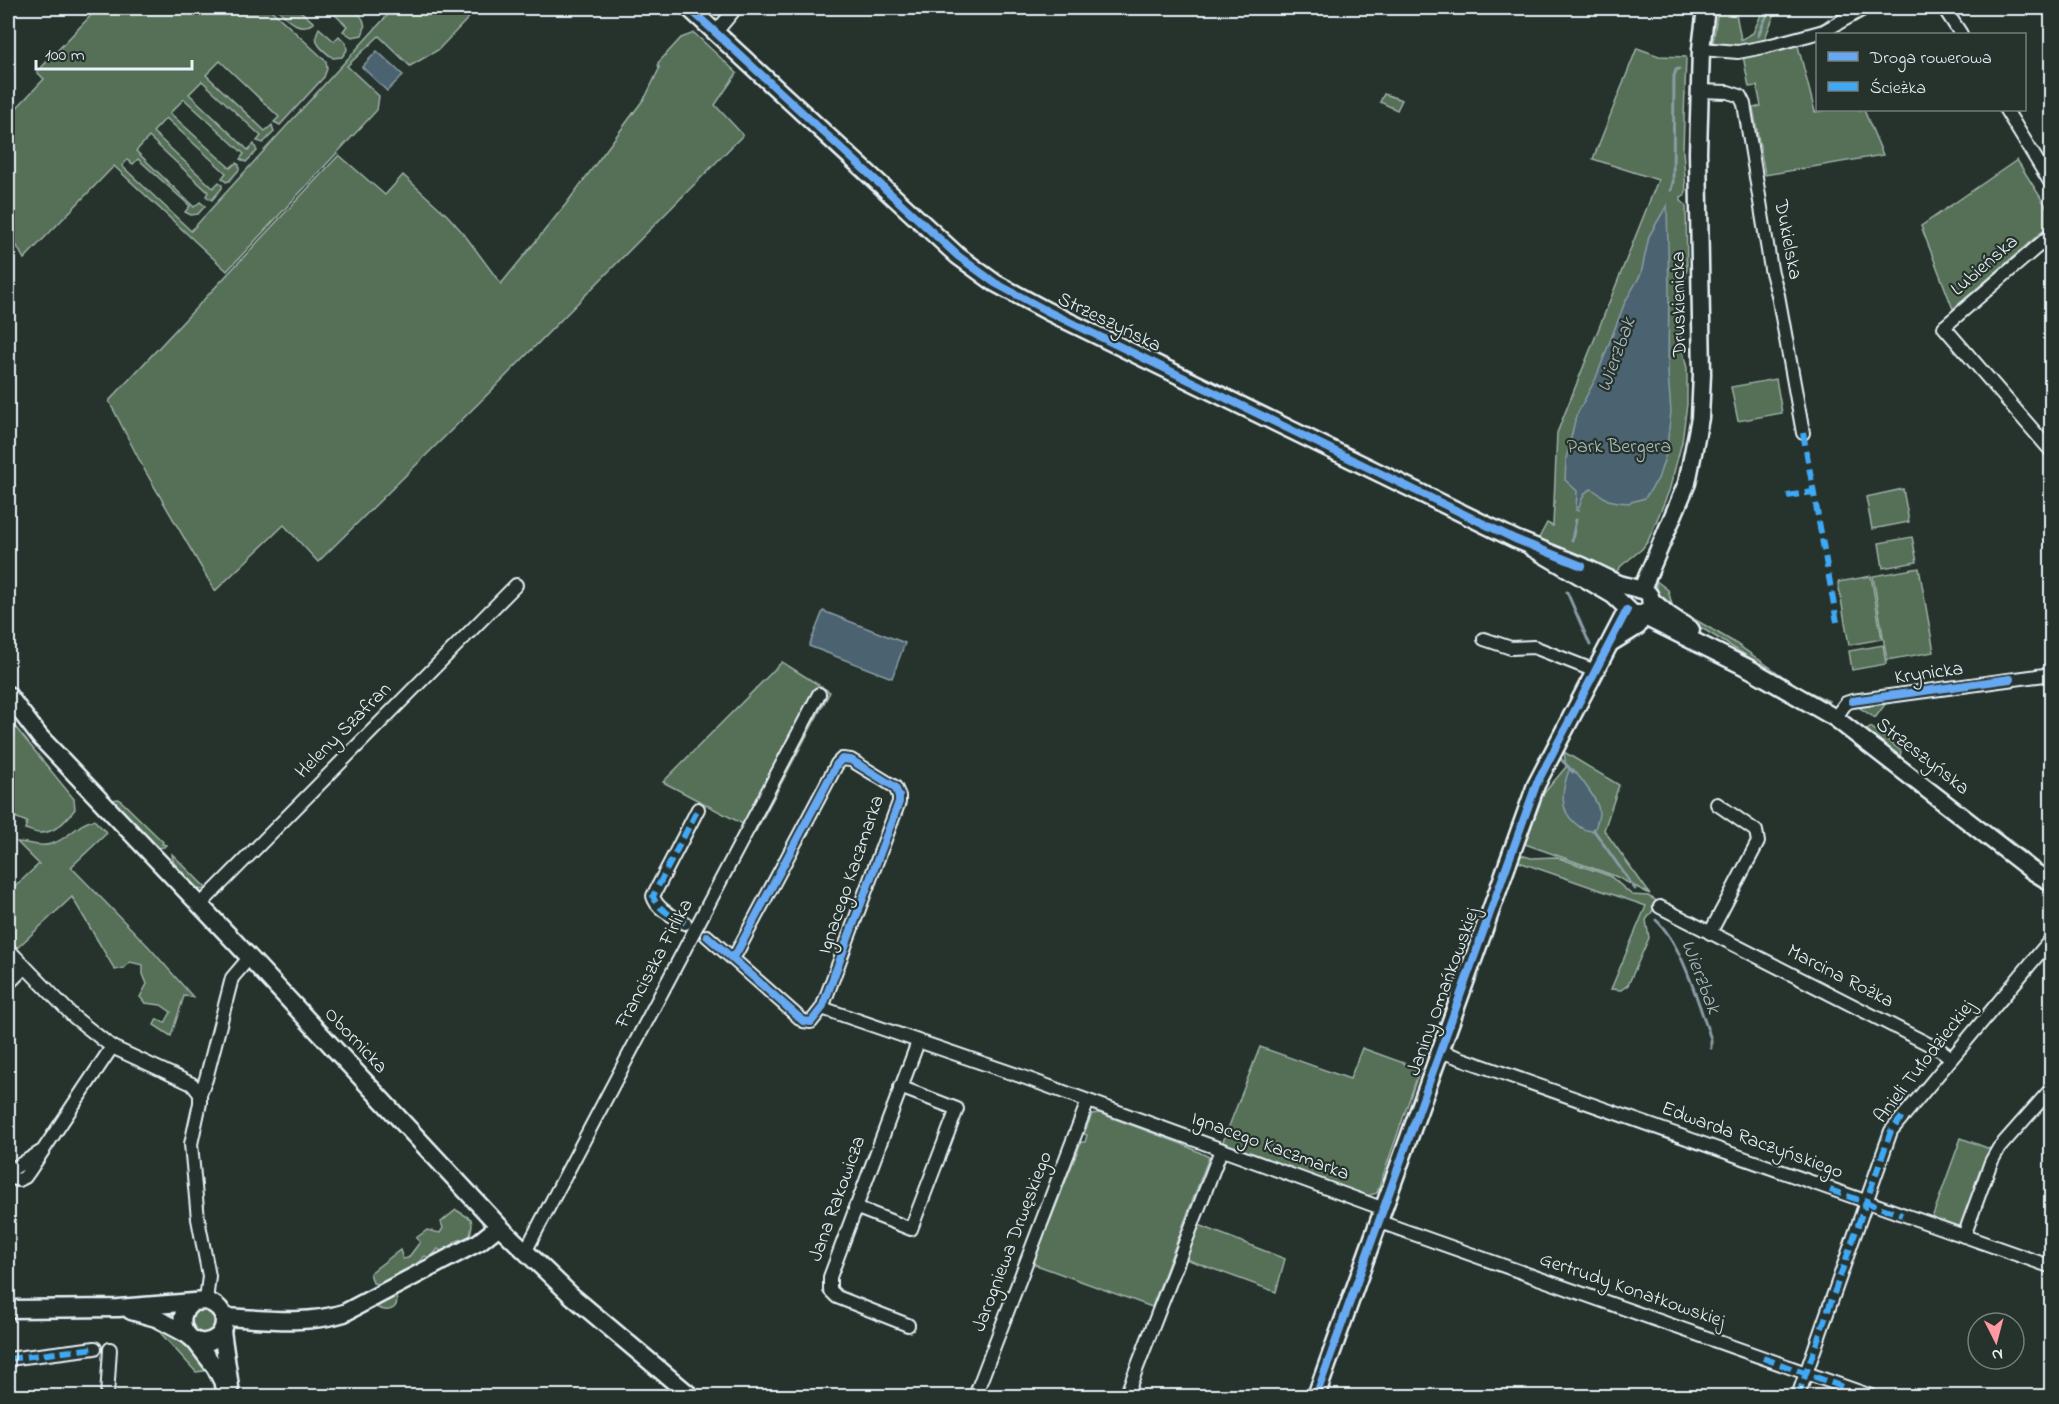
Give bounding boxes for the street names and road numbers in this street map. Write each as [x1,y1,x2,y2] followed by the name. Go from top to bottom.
[1765,197,1809,282] street label: Dukielska
[1945,228,2025,304] street label: Lubieńska
[1665,251,1695,358] street label: Druskienicka
[1052,285,1166,361] street label: Strzeszyńska
[1893,655,1965,693] street label: Krynicka
[289,676,399,786] street label: Heleny Szafran
[1869,711,1975,803] street label: Strzeszyńska
[811,792,894,959] street label: Ignacego Kaczmarka
[608,894,701,1035] street label: Franciszka Firlika
[1400,903,1488,1080] street label: Janiny Omańkowskiej
[1781,938,1899,1016] street label: Marcina Rożka
[1868,993,1983,1130] street label: Anieli Tułodzieckiej
[316,1001,394,1081] street label: Obornicka
[1657,1095,1847,1188] street label: Edwarda Raczyńskiego
[1186,1105,1353,1190] street label: Ignacego Kaczmarka
[802,1132,874,1266] street label: Jana Rakowicza
[965,1148,1062,1337] street label: Jarogniewa Drwęskiego
[1535,1246,1730,1337] street label: Gertrudy Konatkowskiej

